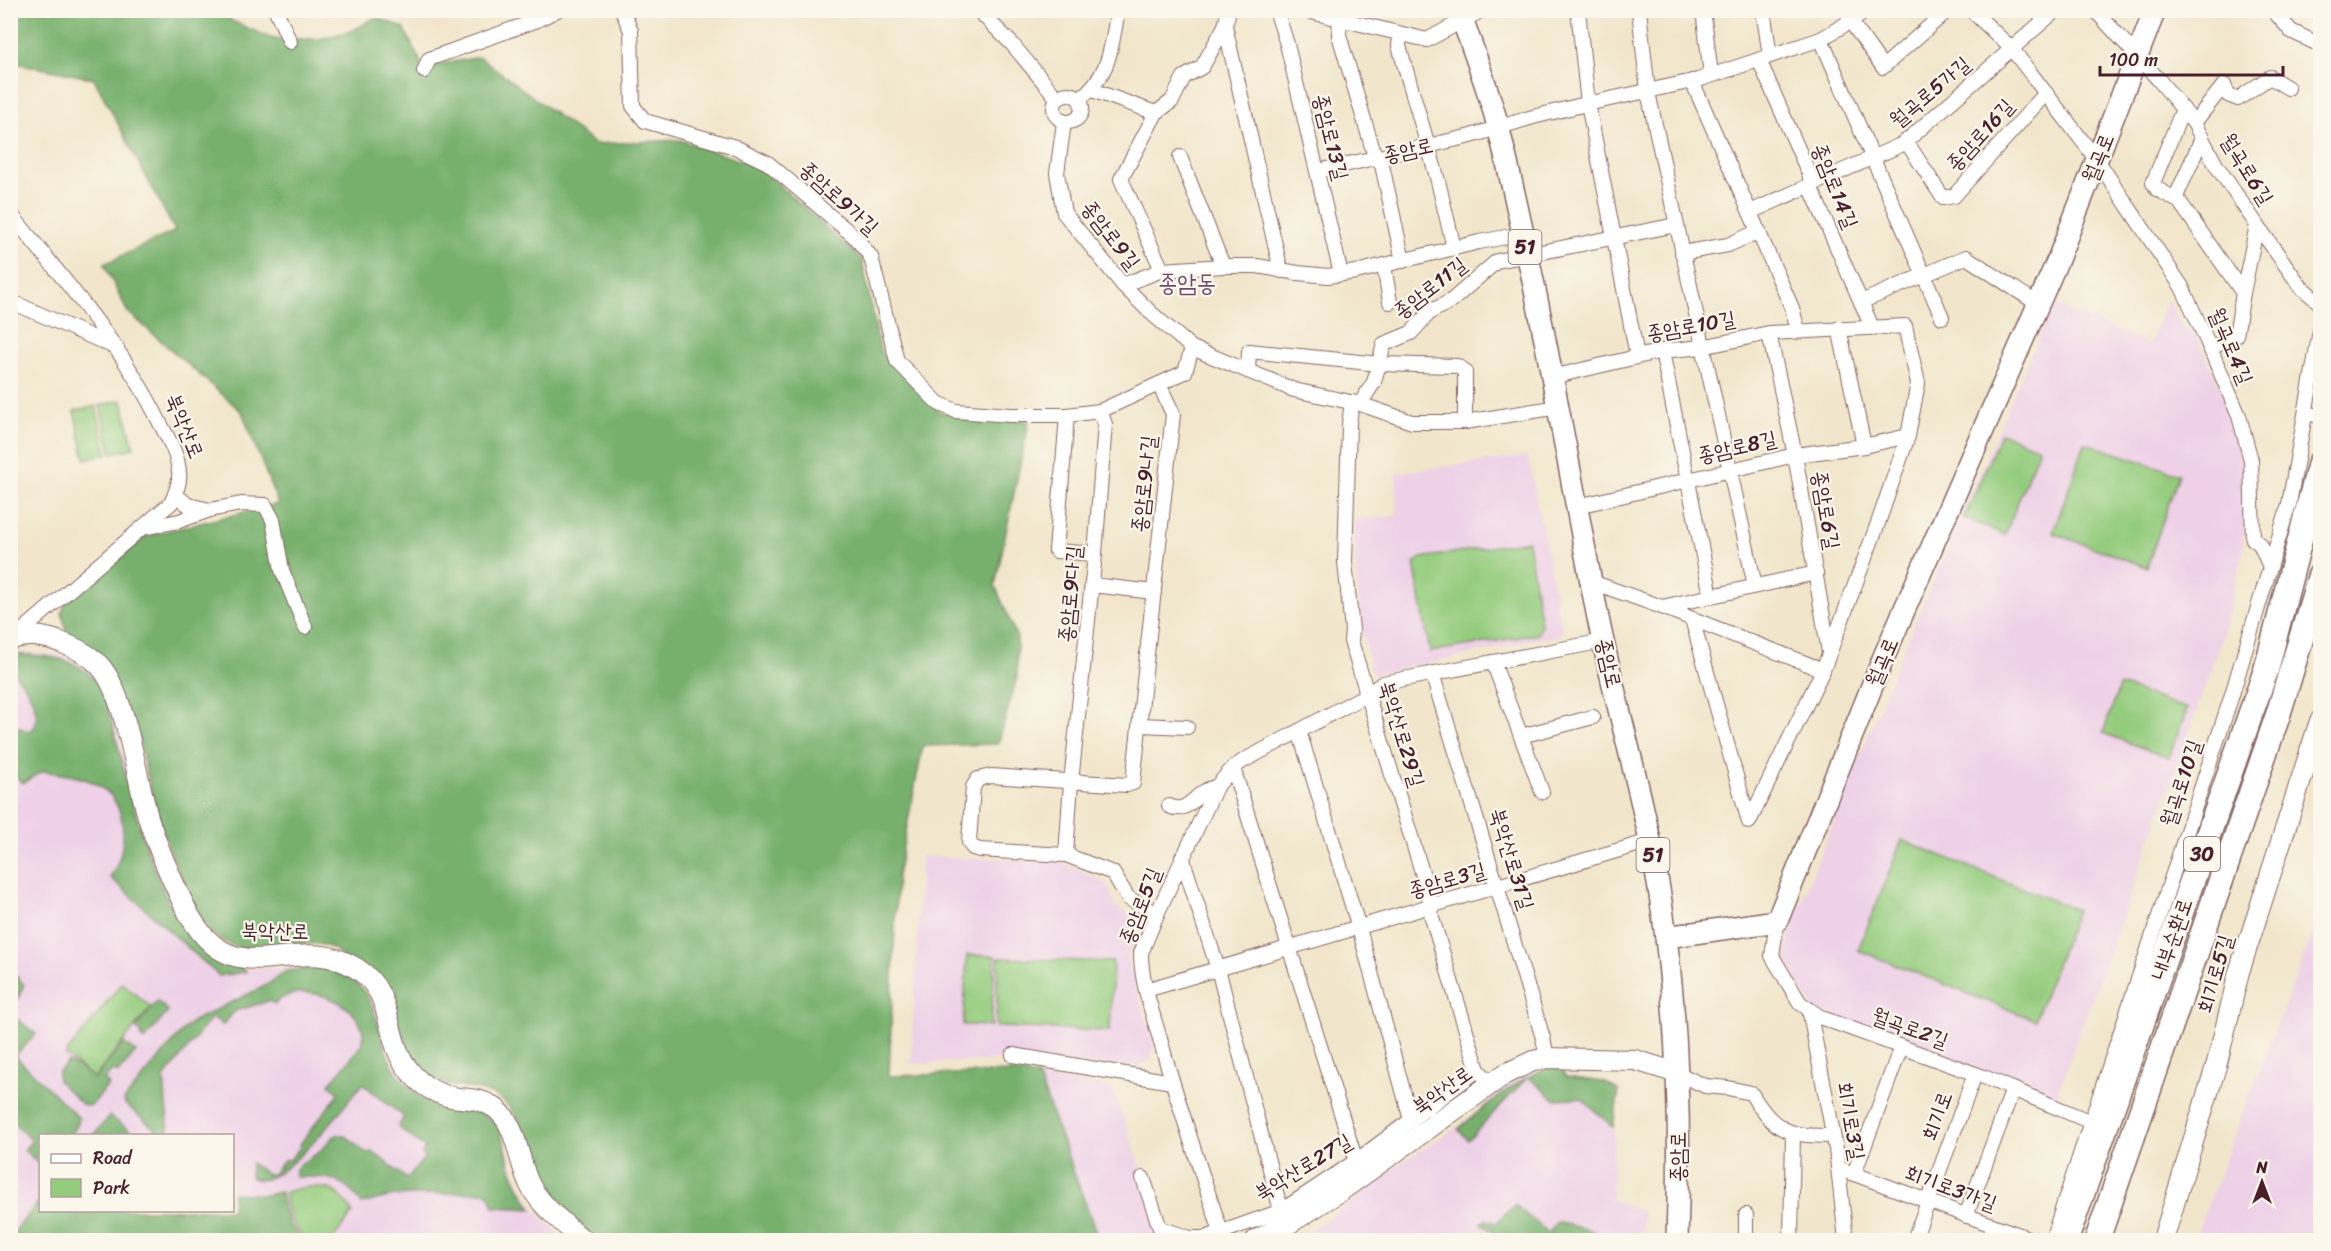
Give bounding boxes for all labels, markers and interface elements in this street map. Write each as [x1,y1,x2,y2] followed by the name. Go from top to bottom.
[2100,39,2283,77] scale bar
[2109,44,2158,76] text: 100 m
[1881,46,1980,138] street label: 월곡로5가길
[1936,89,2024,181] street label: 종암로16길
[1302,90,1360,184] street label: 종암로13길
[2210,125,2284,213] street label: 월곡로6길
[1379,126,1437,174] street label: 종암로
[2071,127,2125,189] street label: 월곡로
[1801,137,1869,235] street label: 종암로14길
[790,151,888,245] street label: 종암로9가길
[1071,192,1151,278] street label: 종암로9길
[1508,230,1541,264] road number: 51
[1385,247,1476,329] street label: 종암로11길
[1158,262,1216,304] district label: 종암동
[1643,299,1739,353] street label: 종암로10길
[2198,301,2264,391] street label: 월곡로4길
[155,388,215,464] street label: 북악산로
[1694,419,1780,475] street label: 종암로8길
[1120,433,1168,534] street label: 종암로9나길
[1800,468,1852,553] street label: 종암로6길
[1047,544,1093,644] street label: 종암로9다길
[1855,631,1909,693] street label: 월곡로
[1585,634,1633,692] street label: 종암로
[1368,676,1436,792] street label: 북악산로29길
[2149,734,2213,832] street label: 월곡로10길
[1478,803,1546,915] street label: 북악산로31길
[2184,837,2220,871] road number: 30
[1636,838,1670,872] road number: 51
[1404,851,1490,909] street label: 종암로3길
[1108,862,1172,950] street label: 종암로5길
[2140,893,2204,985] street label: 내부순환로
[241,911,309,951] street label: 북악산로
[2186,930,2244,1018] street label: 회기로5길
[1866,997,1954,1060] street label: 월곡로2길
[1403,1055,1481,1125] street label: 북악산로
[1825,1079,1877,1163] street label: 회기로3길
[1910,1086,1964,1146] street label: 회기로
[1247,1123,1359,1211] street label: 북악산로27길
[1659,1132,1697,1182] street label: 종암로
[39,1134,234,1212] legend
[93,1142,133,1174] text: Road
[2232,1152,2292,1212] north arrow
[2255,1153,2268,1182] text: N
[1899,1154,2003,1222] street label: 회기로3가길
[93,1172,130,1204] text: Park

